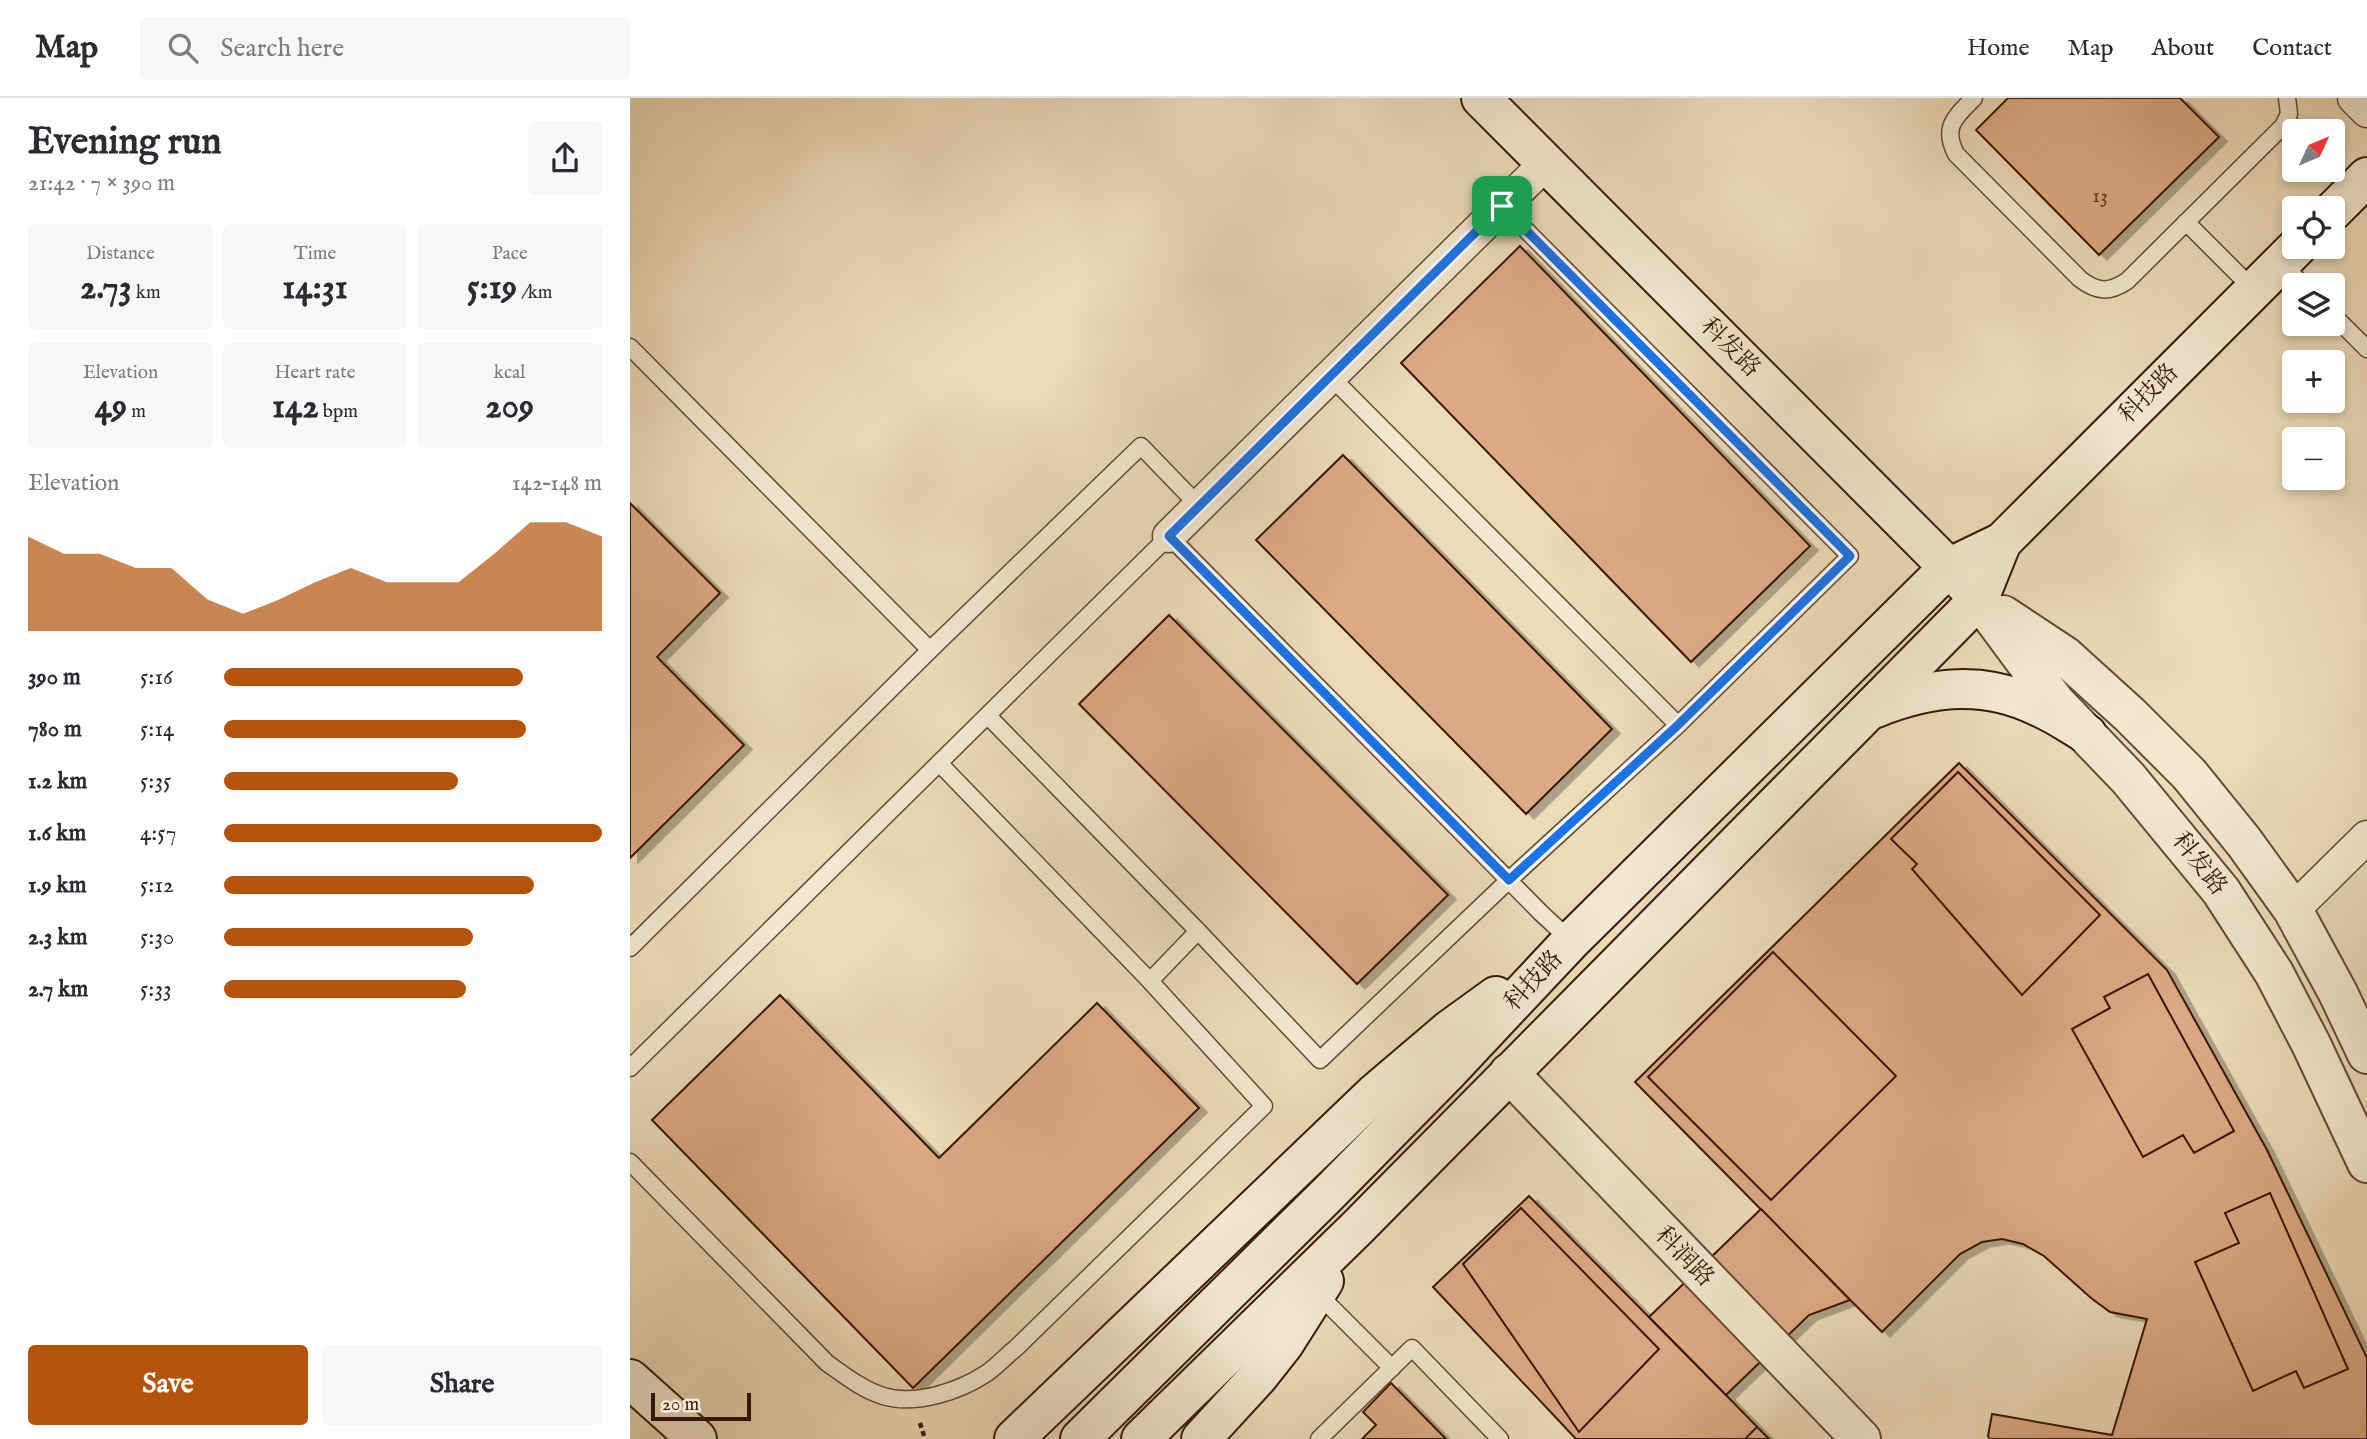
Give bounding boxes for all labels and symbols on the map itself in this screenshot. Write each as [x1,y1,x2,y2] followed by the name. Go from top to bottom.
[2282,119,2345,182] north arrow
[1472,176,1532,236] pin
[2092,183,2108,210] house number: 13
[1694,312,1766,384] street label: 科发路
[2113,358,2185,430] street label: 科技路
[2165,826,2233,902] street label: 科发路
[1498,944,1570,1018] street label: 科技路
[1648,1220,1720,1294] street label: 科润路
[651,1390,751,1422] scale bar

